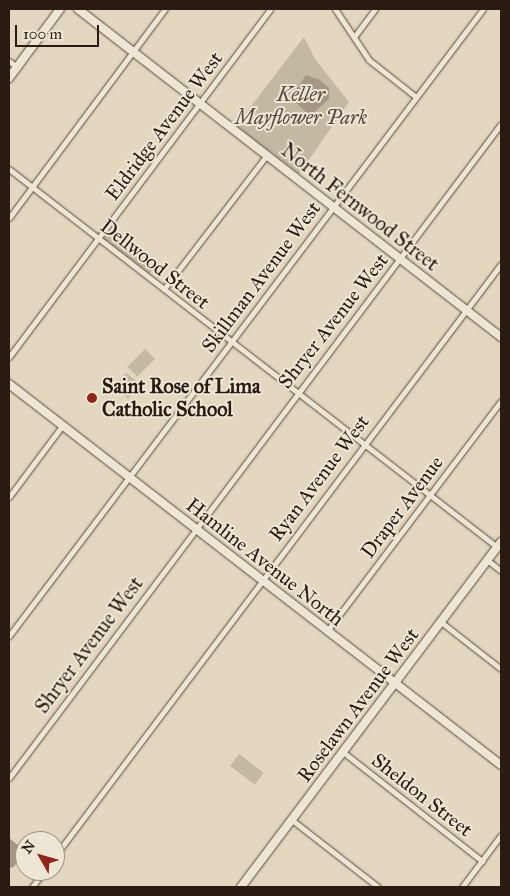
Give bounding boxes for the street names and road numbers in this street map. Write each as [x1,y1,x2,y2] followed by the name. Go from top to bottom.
[100,47,228,205] street label: Eldridge Avenue West
[276,138,444,276] street label: North Fernwood Street
[196,197,326,357] street label: Skillman Avenue West
[96,214,214,314] street label: Dellwood Street
[273,249,393,393] street label: Shryer Avenue West
[264,410,374,546] street label: Ryan Avenue West
[356,451,448,563] street label: Draper Avenue
[181,493,349,631] street label: Hamline Avenue North
[30,572,148,718] street label: Shryer Avenue West
[292,623,424,787] street label: Roselawn Avenue West
[367,748,477,842] street label: Sheldon Street

